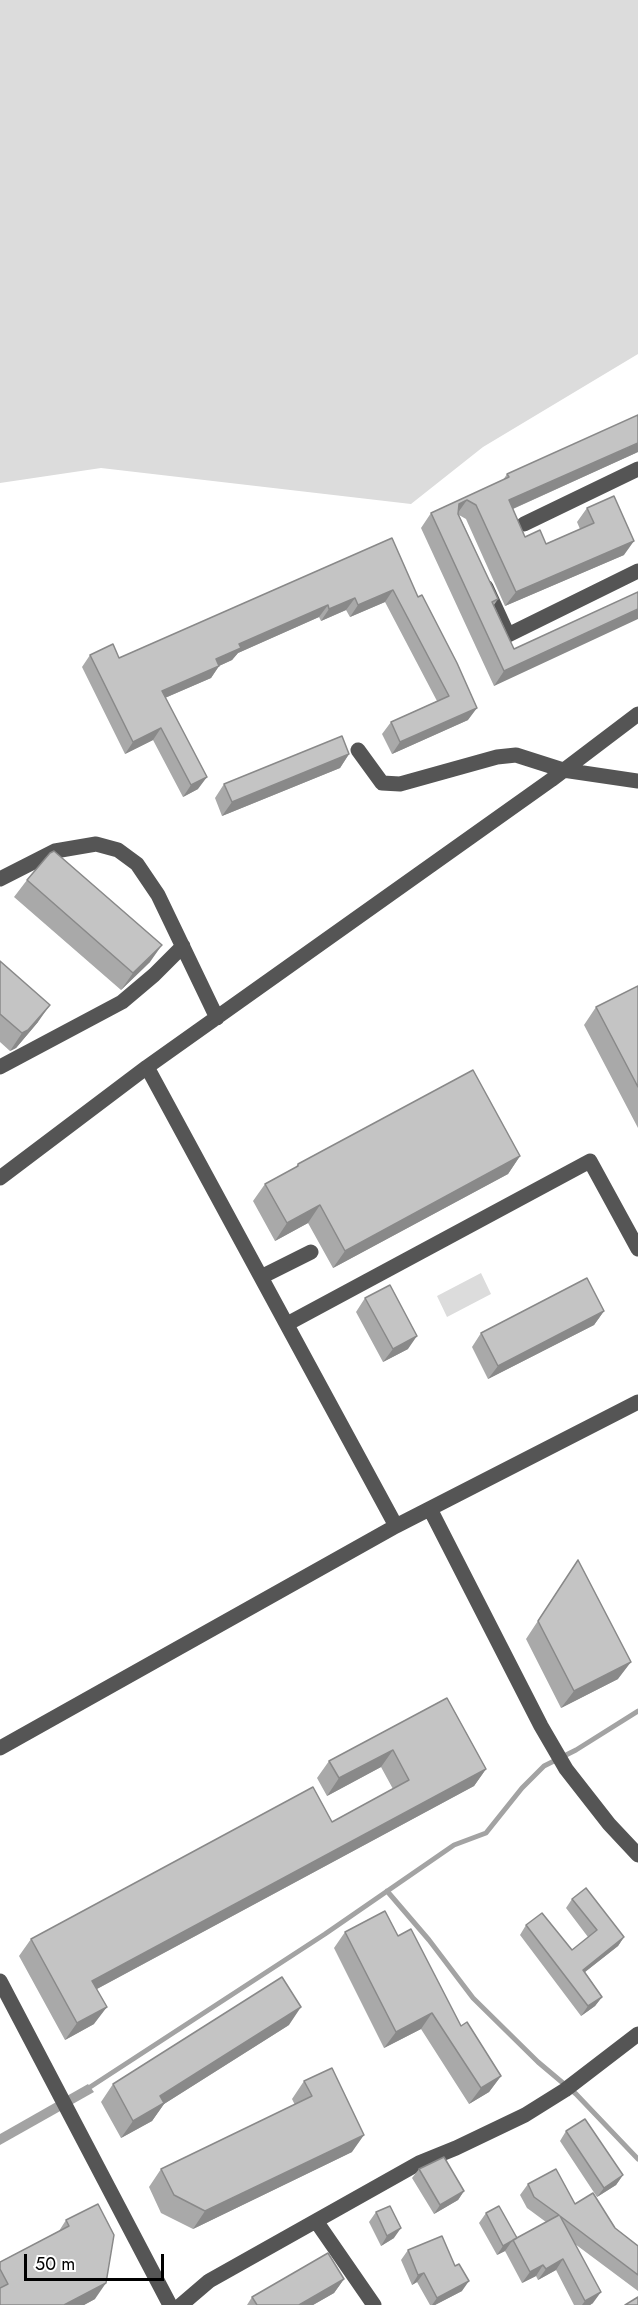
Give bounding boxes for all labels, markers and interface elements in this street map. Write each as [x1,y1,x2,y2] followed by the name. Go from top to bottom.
[27,2242,166,2280] scale bar
[35,2251,75,2277] text: 50 m

